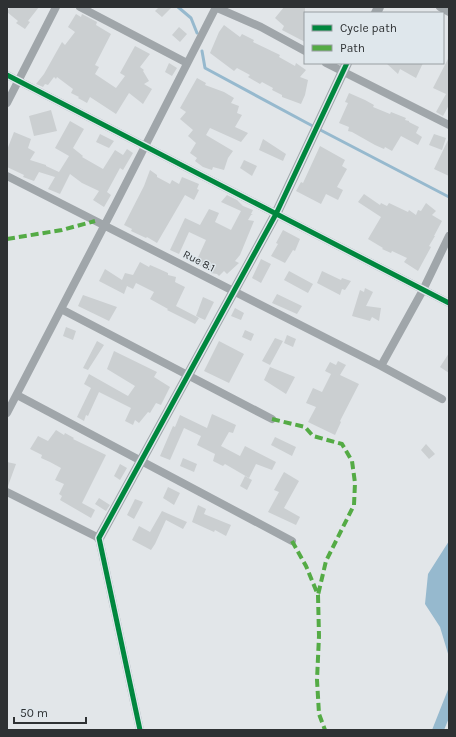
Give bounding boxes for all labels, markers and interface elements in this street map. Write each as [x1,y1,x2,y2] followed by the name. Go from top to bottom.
[304,12,444,64] legend
[340,21,397,35] text: Cycle path
[340,41,365,55] text: Path
[181,247,217,275] street label: Rue 8.1
[14,699,86,725] scale bar
[20,706,48,720] text: 50 m

